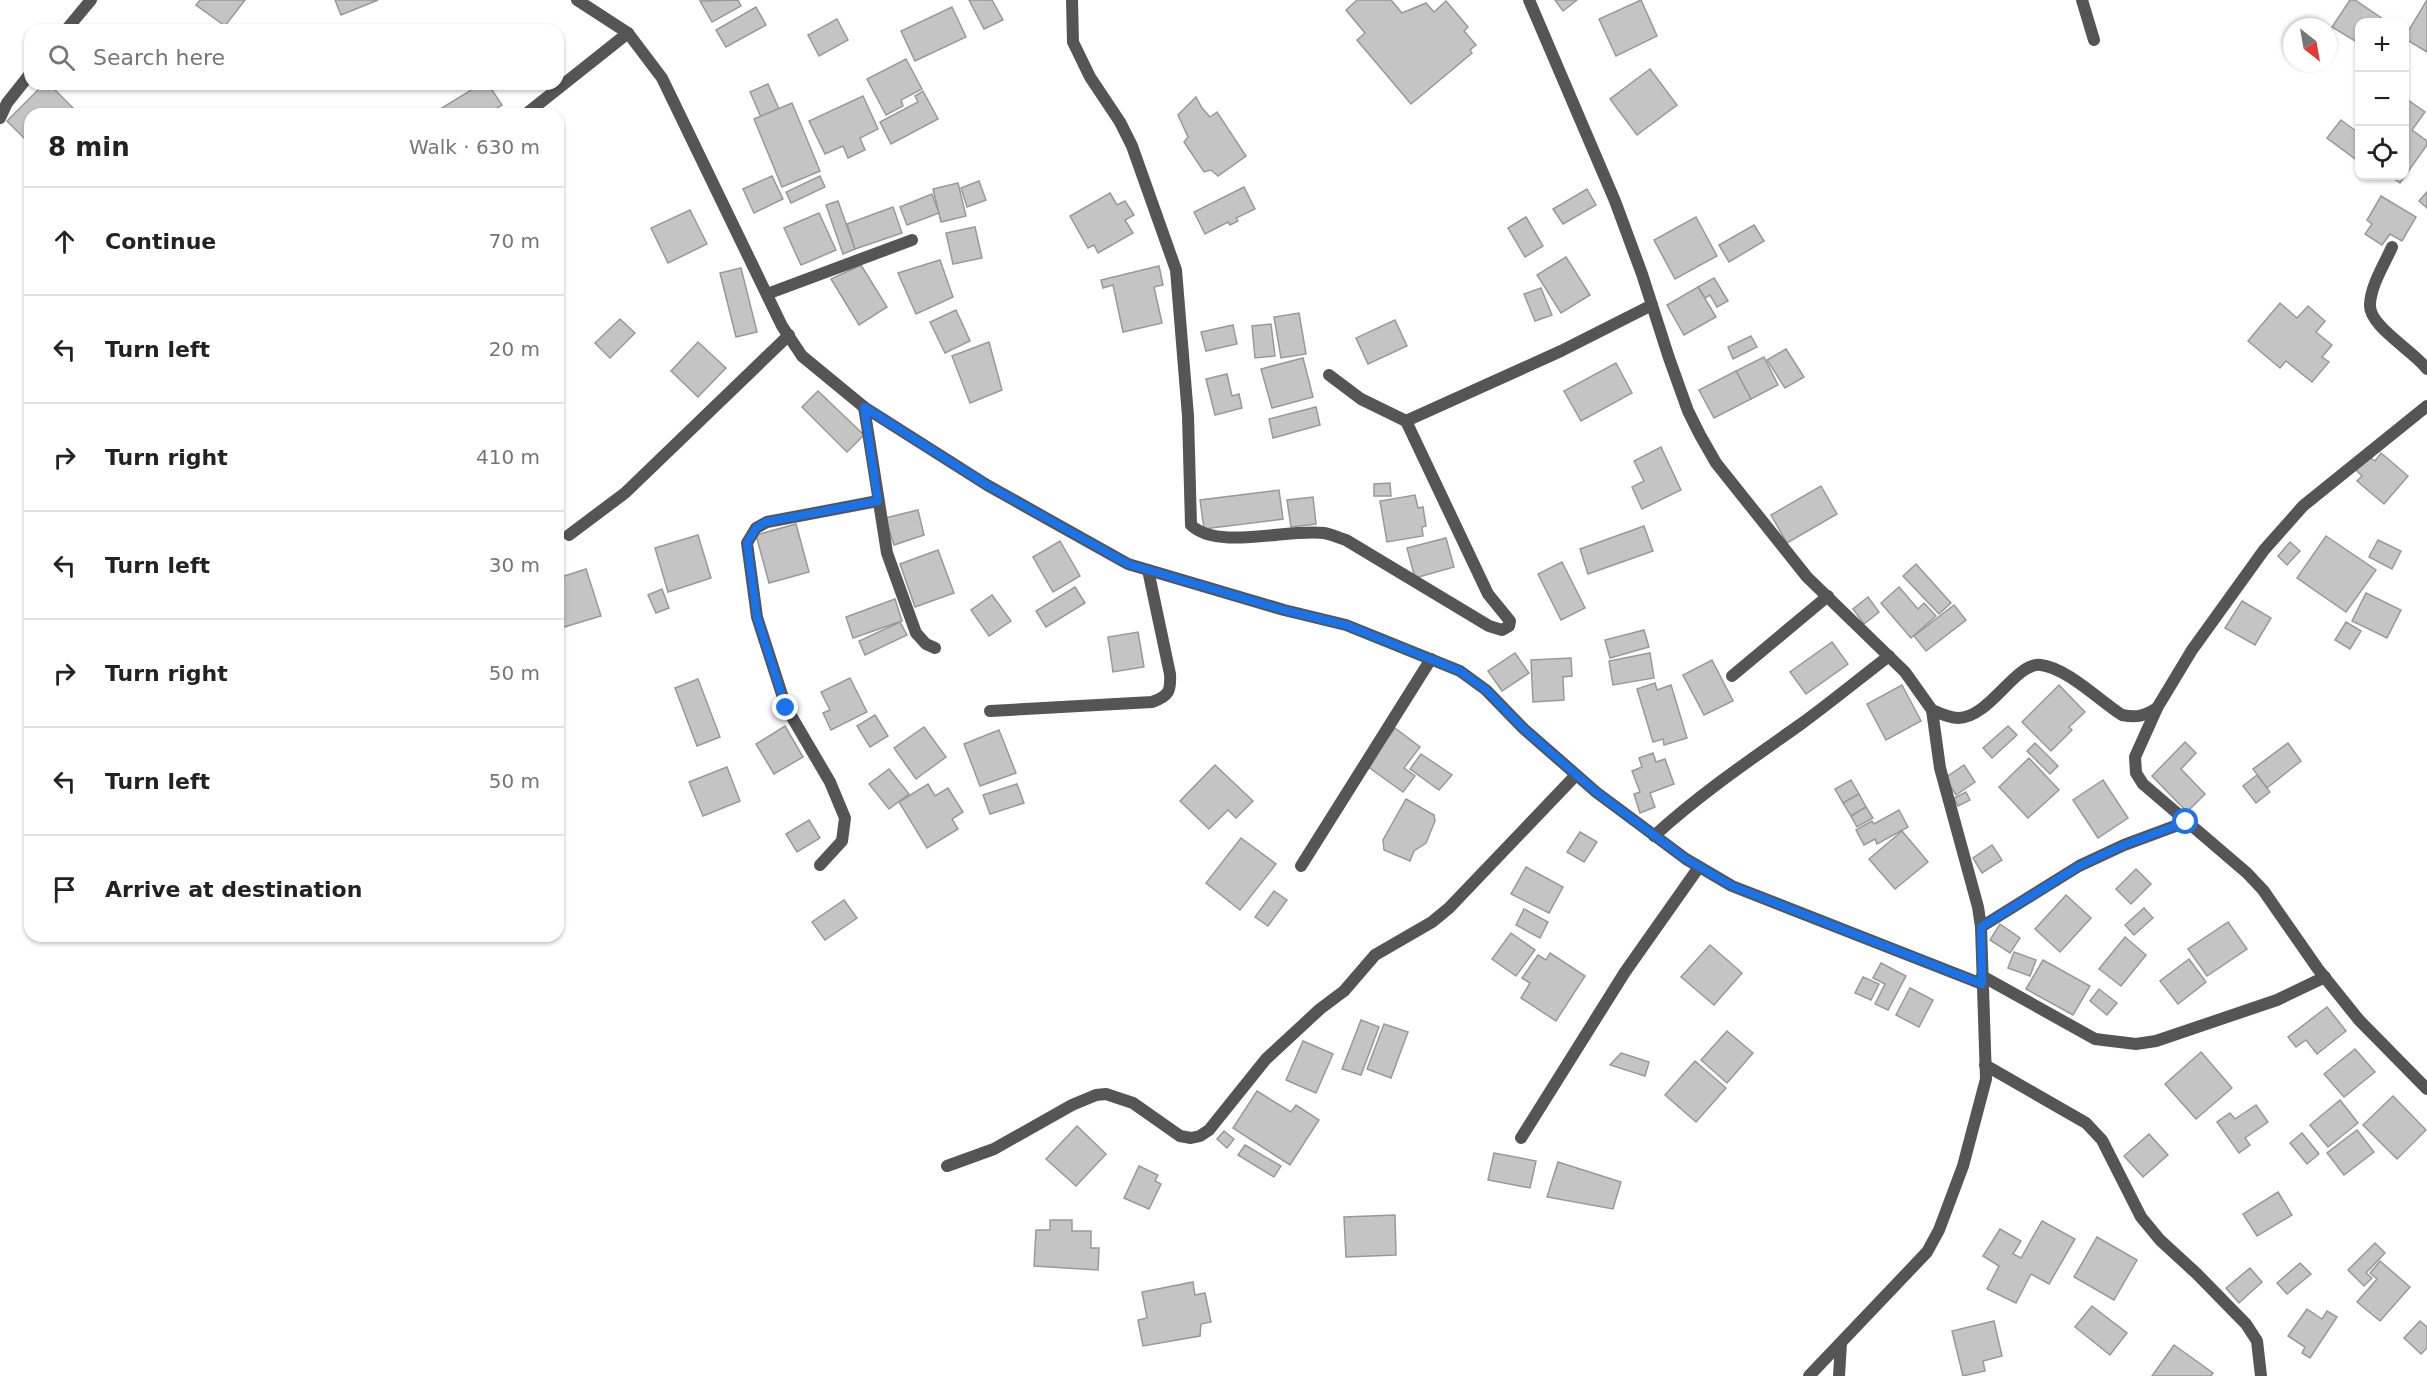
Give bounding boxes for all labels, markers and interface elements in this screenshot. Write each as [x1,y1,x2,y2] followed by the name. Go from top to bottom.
[2283,18,2337,72] north arrow
[2355,18,2409,180] map controls
[2355,18,2409,72] button: +
[24,24,564,90] search box
[45,41,78,74] icon: search
[93,45,225,70] text: Search here
[2355,72,2409,126] button: −
[2355,126,2409,180] button: locate
[48,132,130,162] text: 8 min
[409,135,540,159] text: Walk · 630 m
[48,225,81,258] icon: ahead
[105,229,216,254] text: Continue
[489,229,540,253] text: 70 m
[48,333,81,366] icon: left
[105,337,210,362] text: Turn left
[489,337,540,361] text: 20 m
[48,441,81,474] icon: right
[105,445,228,470] text: Turn right
[476,445,540,469] text: 410 m
[48,549,81,582] icon: left
[105,553,210,578] text: Turn left
[489,553,540,577] text: 30 m
[48,657,81,690] icon: right
[105,661,228,686] text: Turn right
[489,661,540,685] text: 50 m
[772,694,798,720] route end
[48,765,81,798] icon: left
[105,769,210,794] text: Turn left
[489,769,540,793] text: 50 m
[2172,808,2198,834] route start
[48,873,81,906] icon: arrive
[105,877,362,902] text: Arrive at destination

